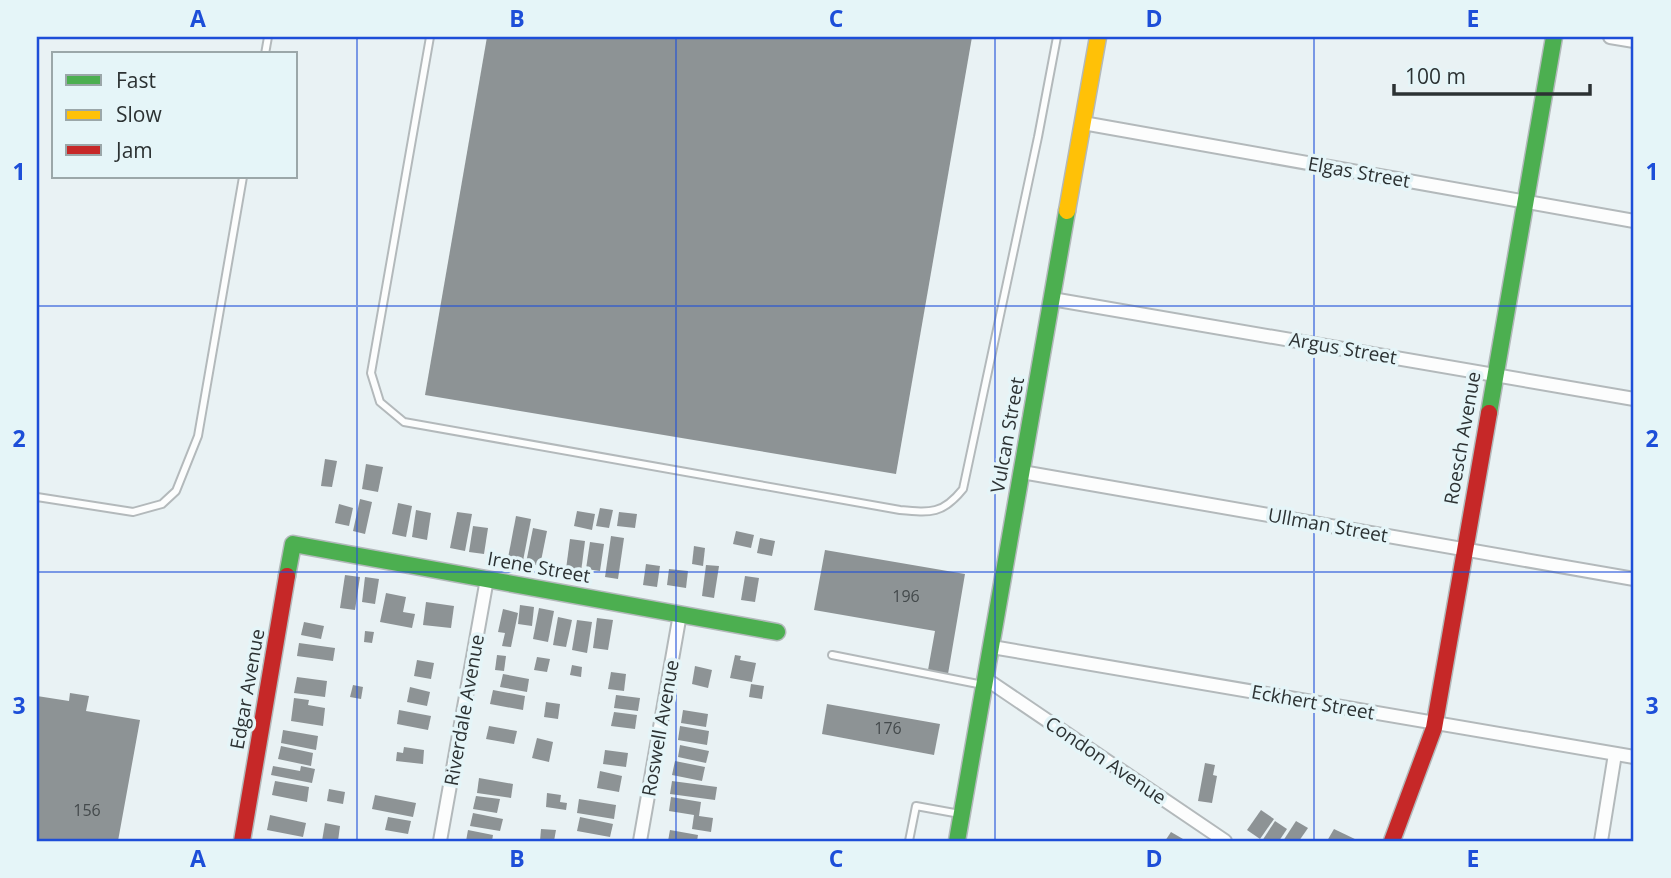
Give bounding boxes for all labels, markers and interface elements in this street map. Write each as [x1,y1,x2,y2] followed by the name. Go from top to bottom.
[190,2,206,34] text: A
[509,2,525,34] text: B
[829,2,843,34] text: C
[1145,2,1163,34] text: D
[1467,2,1479,34] text: E
[52,52,298,178] legend
[1394,52,1590,96] scale bar
[1405,62,1466,90] text: 100 m
[116,66,156,94] text: Fast
[116,100,162,128] text: Slow
[114,136,153,164] text: Jam
[1306,150,1412,194] street label: Elgas Street
[12,155,26,187] text: 1
[1645,155,1659,187] text: 1
[1287,326,1399,370] street label: Argus Street
[1438,369,1486,507] street label: Roesch Avenue
[984,375,1030,495] street label: Vulcan Street
[12,422,26,454] text: 2
[1645,422,1659,454] text: 2
[1266,502,1390,548] street label: Ullman Street
[485,545,593,589] street label: Irene Street
[892,585,920,607] house number: 196
[224,627,270,751] street label: Edgar Avenue
[438,632,490,788] street label: Riverdale Avenue
[635,658,685,798] street label: Roswell Avenue
[1249,678,1377,726] street label: Eckhert Street
[12,689,26,721] text: 3
[1645,689,1659,721] text: 3
[1040,710,1172,810] street label: Condon Avenue
[874,717,902,739] house number: 176
[73,799,101,821] house number: 156
[190,842,206,874] text: A
[509,842,525,874] text: B
[829,842,843,874] text: C
[1145,842,1163,874] text: D
[1467,842,1479,874] text: E

